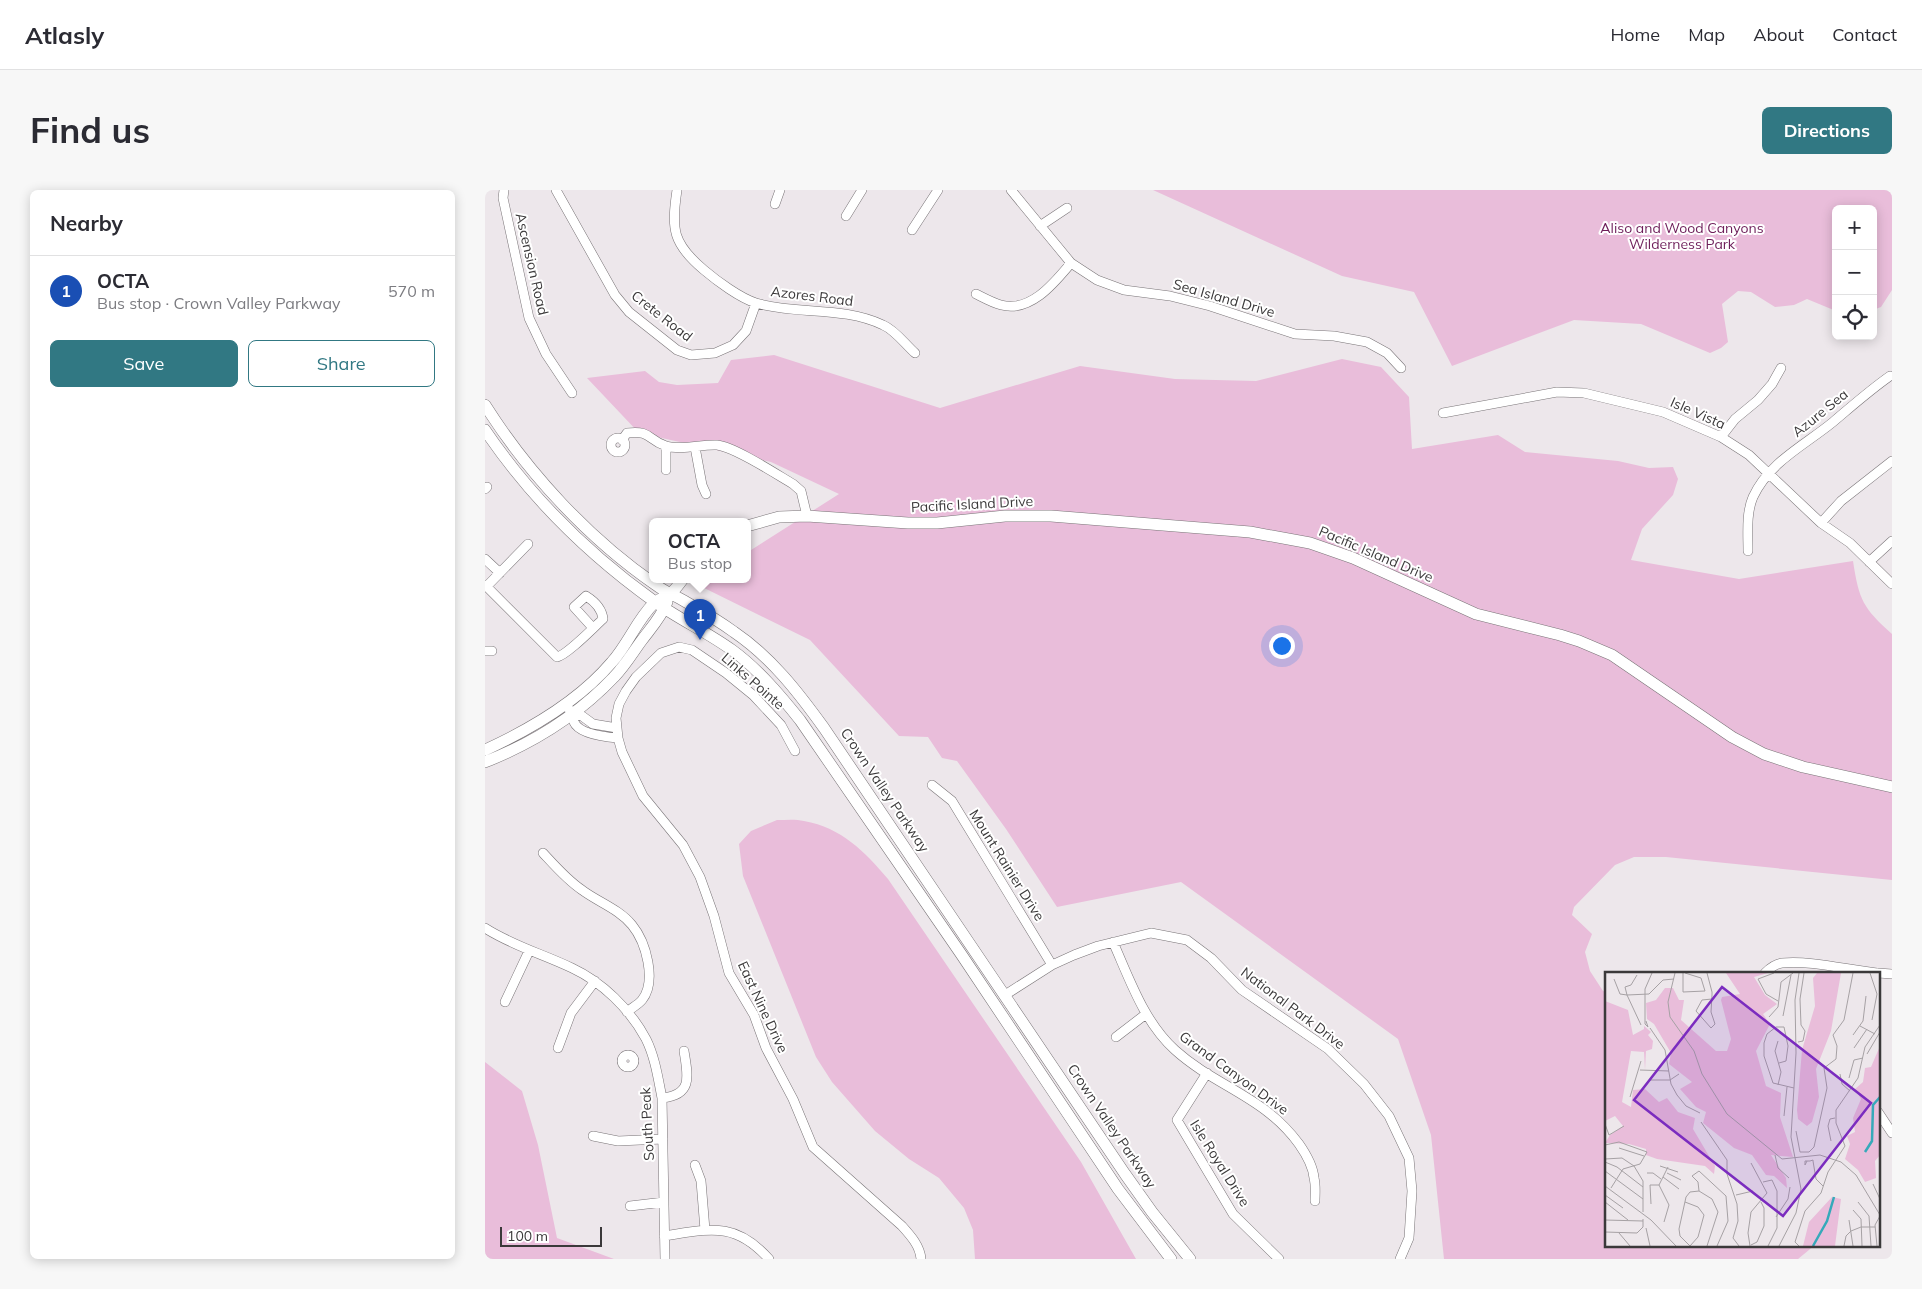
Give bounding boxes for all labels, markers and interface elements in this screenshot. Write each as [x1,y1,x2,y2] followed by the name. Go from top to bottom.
[25,20,104,50] text: Atlasly
[1610,23,1660,46] text: Home
[1688,23,1725,46] text: Map
[1753,23,1804,46] text: About
[1832,23,1897,46] text: Contact
[1762,107,1892,154] button: Directions
[30,108,150,152] text: Find us
[1832,205,1877,340] map controls
[1832,205,1877,250] button: +
[50,210,123,236] text: Nearby
[512,211,552,317] street label: Ascension Road
[1600,219,1764,253] park label: Aliso and Wood Canyons Wilderness Park
[1832,250,1877,295] button: −
[97,269,149,293] text: OCTA
[1171,275,1277,321] street label: Sea Island Drive
[61,281,71,301] text: 1
[388,281,435,301] text: 570 m
[770,282,854,310] street label: Azores Road
[628,287,696,345] street label: Crete Road
[97,293,340,313] text: Bus stop · Crown Valley Parkway
[1832,295,1877,340] button: locate
[50,340,238,387] button: Save
[248,340,435,387] button: Share
[1788,385,1852,441] street label: Azure Sea
[1668,393,1728,433] street label: Isle Vista
[910,492,1034,516] street label: Pacific Island Drive
[649,518,751,583] popup
[1316,522,1436,586] street label: Pacific Island Drive
[668,529,720,553] text: OCTA
[668,553,732,573] text: Bus stop
[684,599,716,640] pin: 1
[1269,633,1295,659] your location
[718,649,788,713] street label: Links Pointe
[837,724,934,856] street label: Crown Valley Parkway
[965,806,1049,924] street label: Mount Rainier Drive
[734,958,792,1056] street label: East Nine Drive
[1237,963,1349,1053] street label: National Park Drive
[1605,972,1879,1246] inset map
[1176,1027,1292,1119] street label: Grand Canyon Drive
[1064,1060,1161,1192] street label: Crown Valley Parkway
[636,1086,658,1161] street label: South Peak
[1186,1116,1254,1210] street label: Isle Royal Drive
[500,1224,603,1247] scale bar
[507,1227,548,1245] text: 100 m

